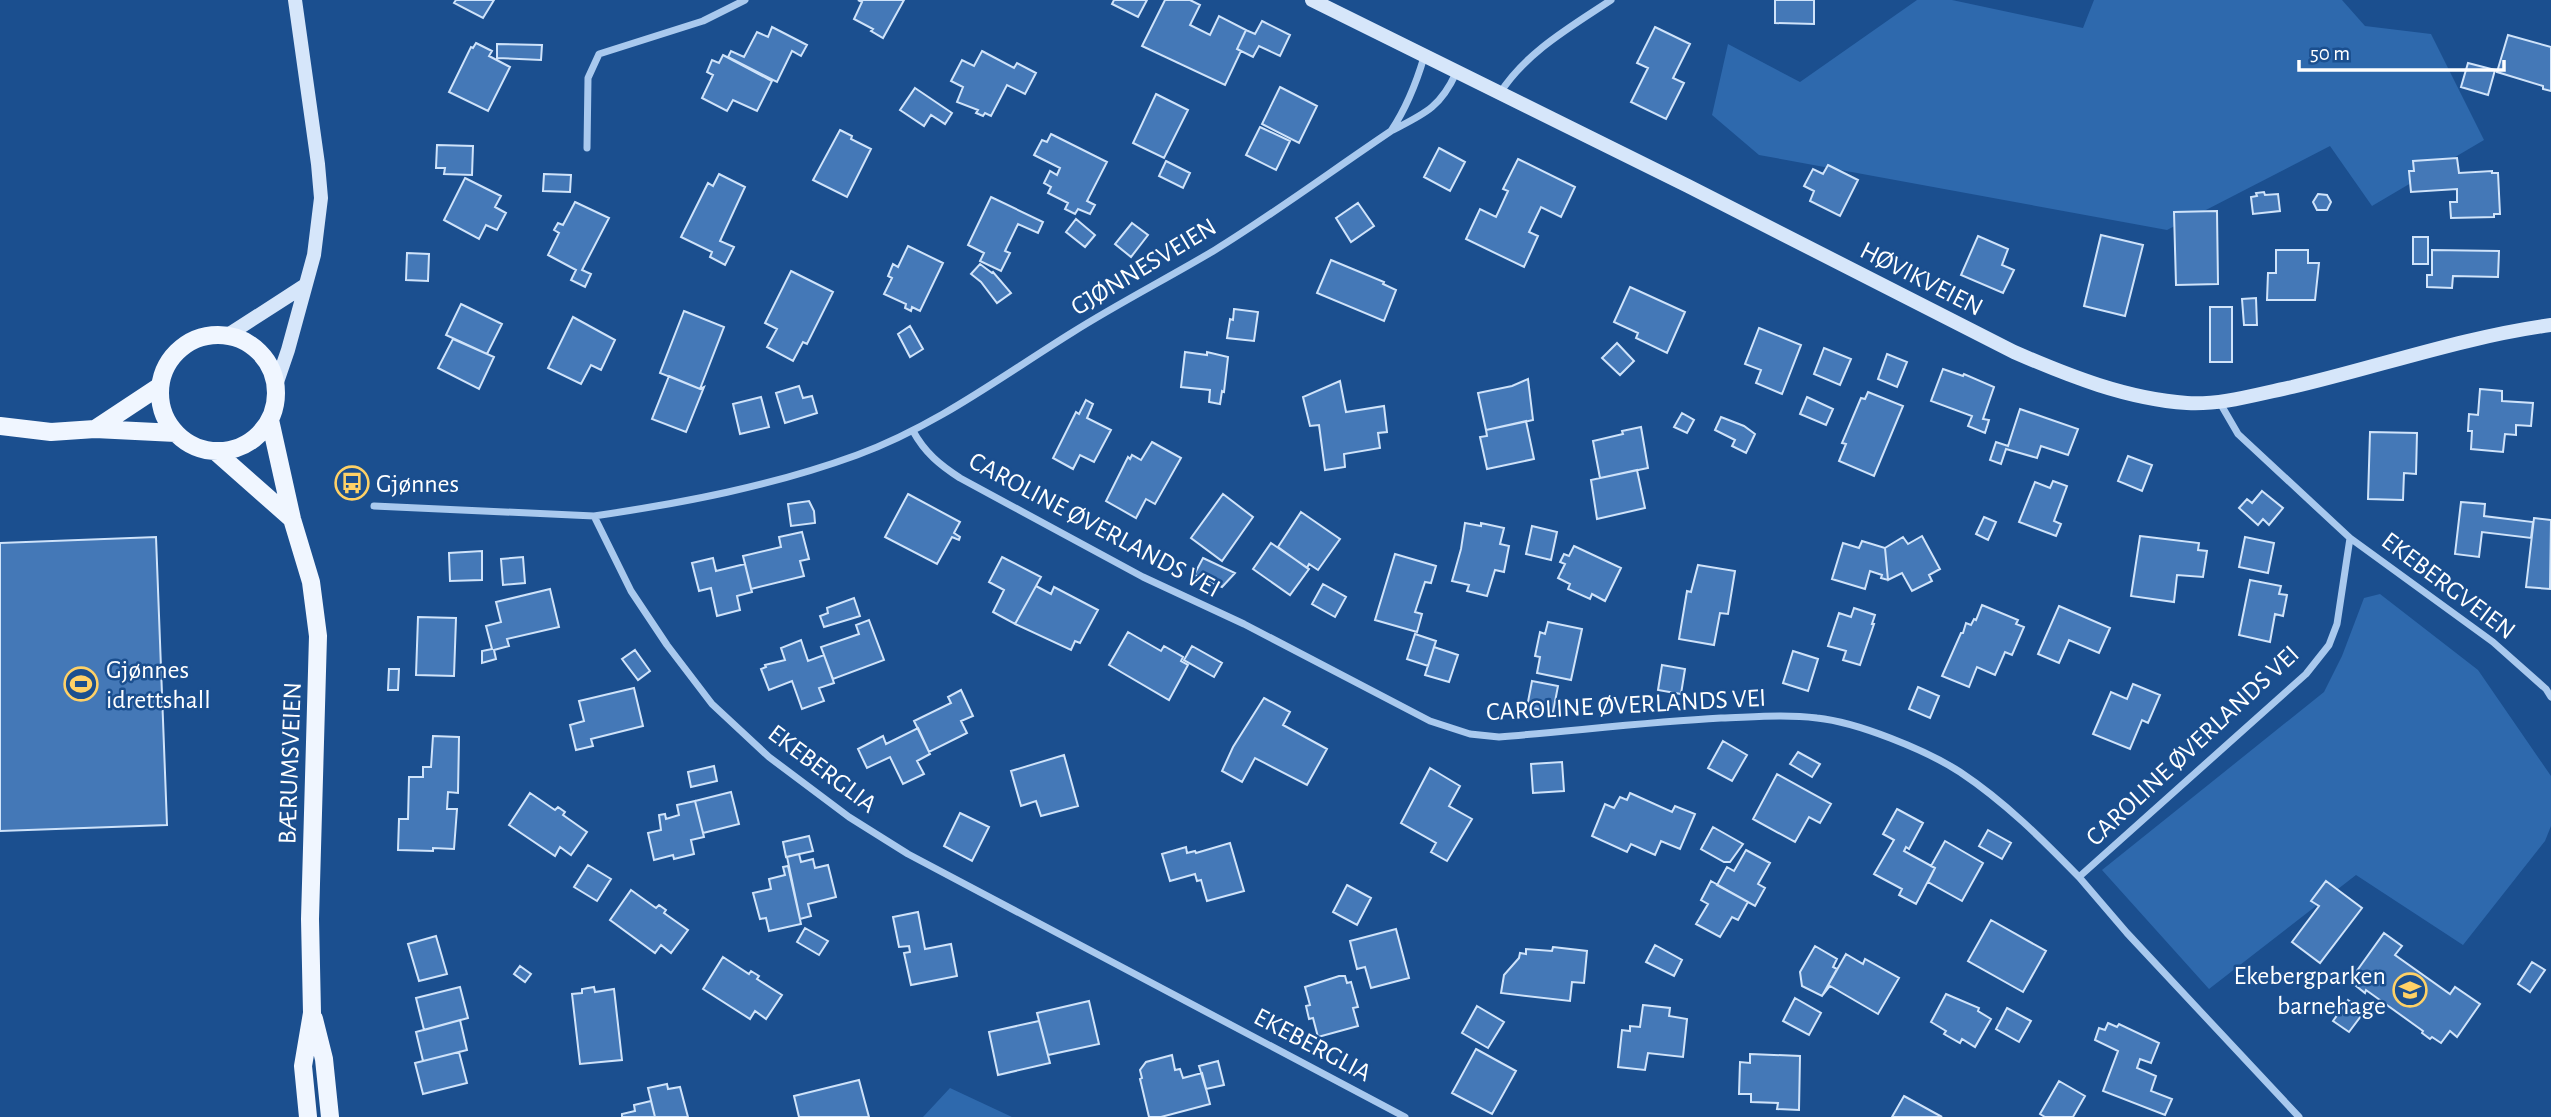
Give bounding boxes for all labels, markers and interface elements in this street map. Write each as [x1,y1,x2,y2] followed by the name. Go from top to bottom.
[2299,28,2504,72] scale bar
[2310,43,2350,64] text: 50 m
[1066,213,1221,320] street label: GJØNNESVEIEN
[1856,237,1987,321] street label: HØVIKVEIEN
[965,448,1224,602] street label: CAROLINE ØVERLANDS VEI
[333,464,371,502] bus stop icon: Gjønnes
[376,471,459,497] place label: Gjønnes
[2377,527,2520,644] street label: EKEBERGVEIEN
[2081,641,2304,851] street label: CAROLINE ØVERLANDS VEI
[106,657,211,713] place label: Gjønnes idrettshall
[62,665,100,703] sports icon: Gjønnes idrettshall
[274,681,306,845] street label: BÆRUMSVEIEN
[1485,685,1767,725] street label: CAROLINE ØVERLANDS VEI
[763,720,881,818] street label: EKEBERGLIA
[2233,963,2386,1019] place label: Ekebergparken barnehage
[2391,971,2429,1009] school or university icon: Ekebergparken barnehage
[1250,1003,1375,1086] street label: EKEBERGLIA

